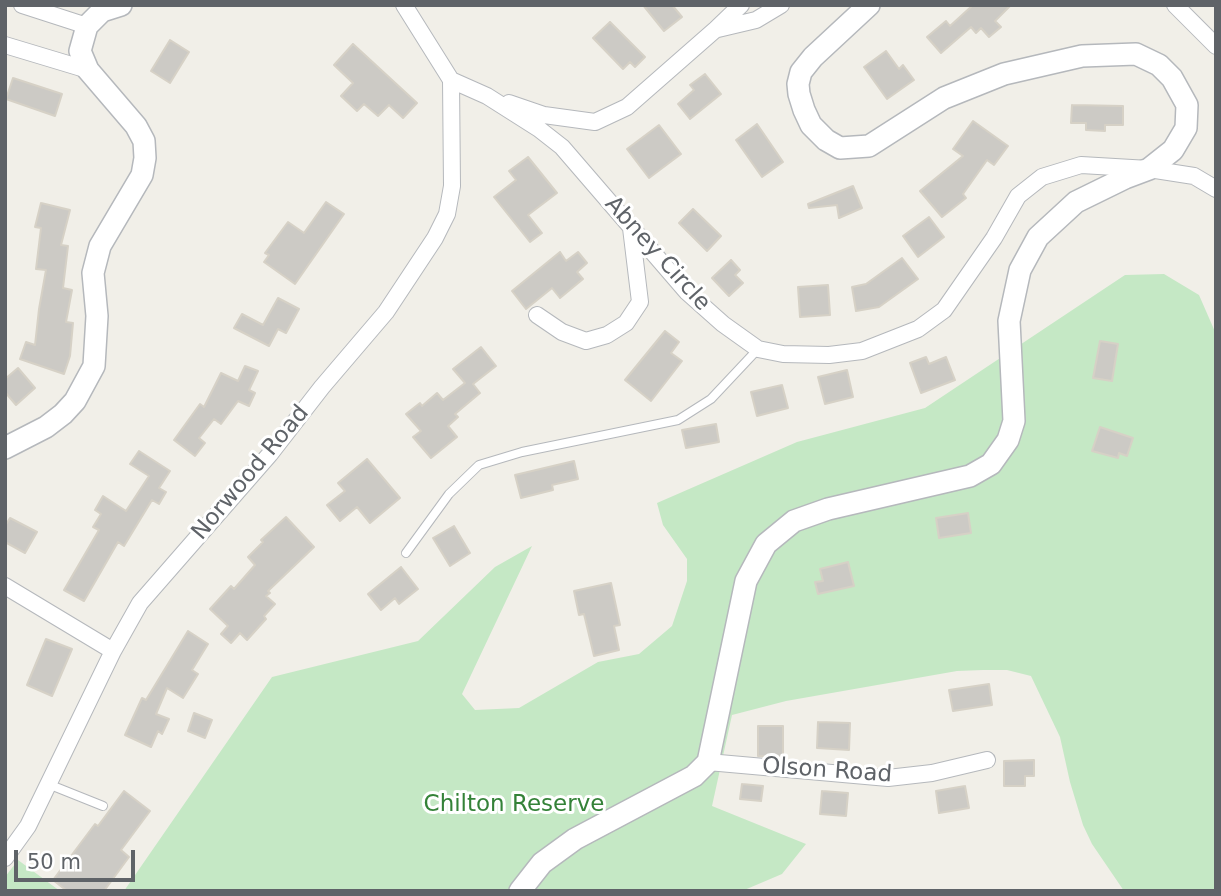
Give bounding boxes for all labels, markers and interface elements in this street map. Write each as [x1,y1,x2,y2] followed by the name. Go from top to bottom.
[598,191,716,317] street label: Abney Circle
[187,400,315,546] street label: Norwood Road
[761,753,893,789] street label: Olson Road
[424,791,604,819] park label: Chilton Reserve
[18,836,138,880] scale bar
[27,850,81,874] text: 50 m

